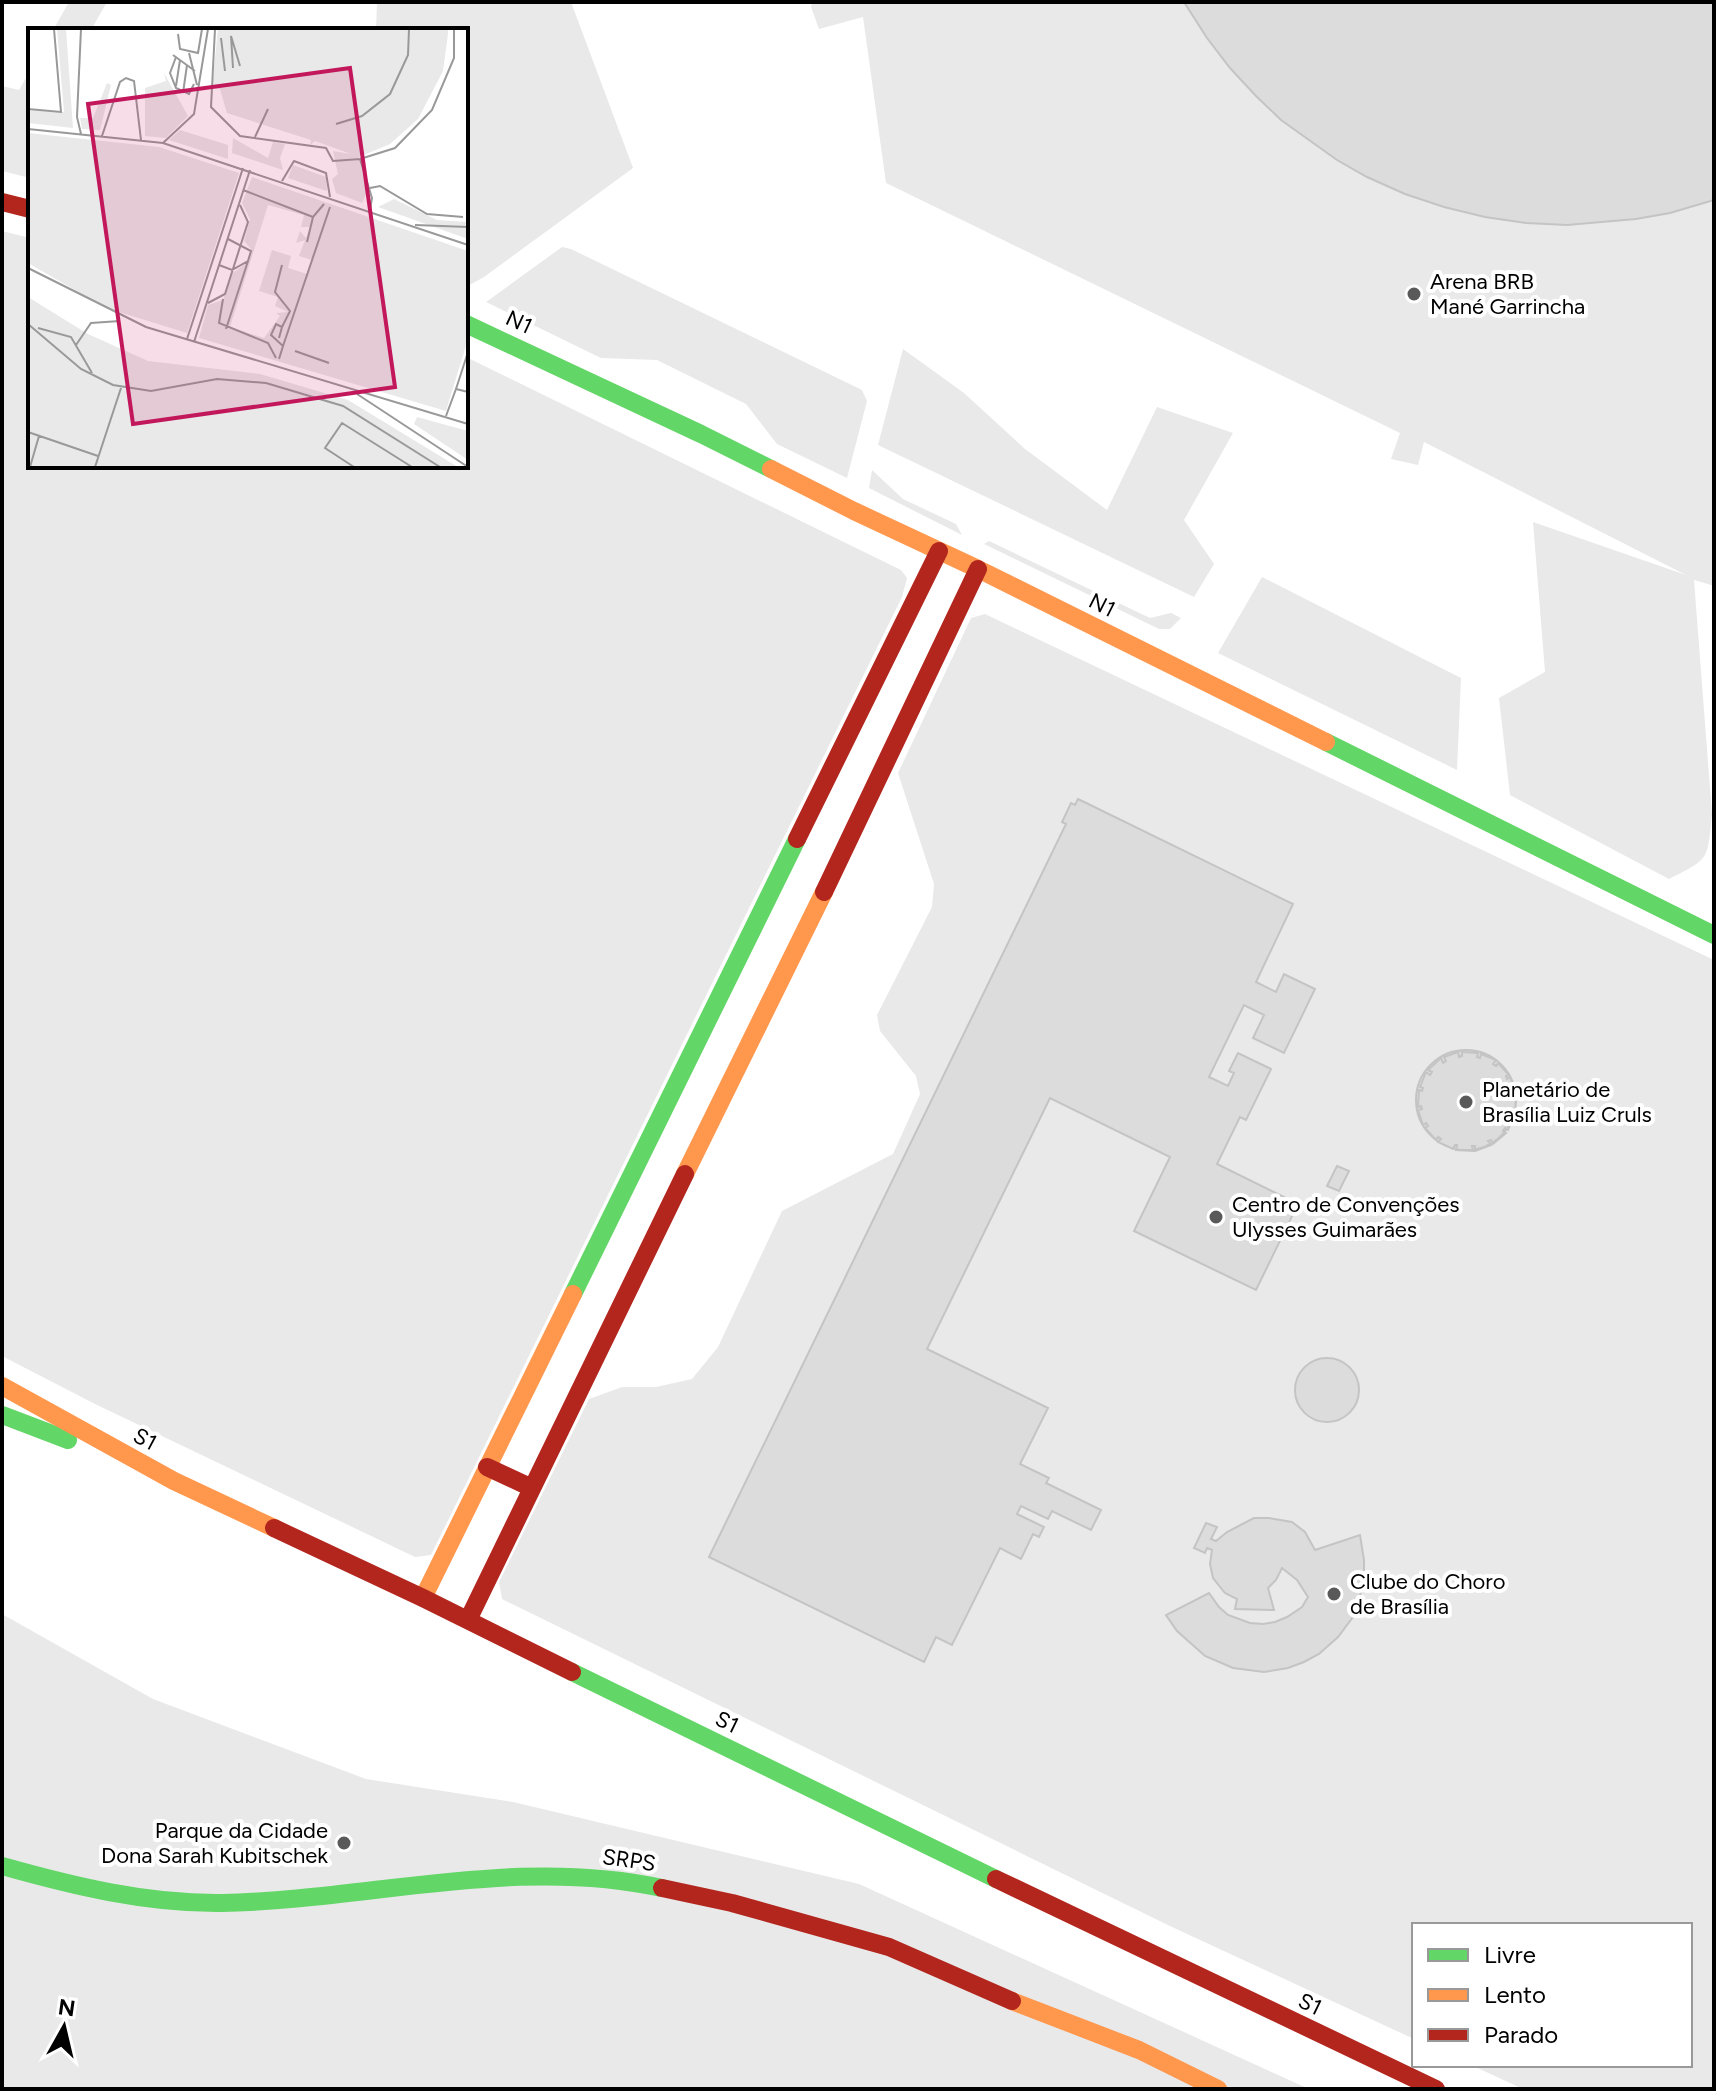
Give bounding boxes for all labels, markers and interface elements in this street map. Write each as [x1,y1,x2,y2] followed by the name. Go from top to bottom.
[28,28,468,468] inset map
[1430,268,1585,320] place label: Arena BRB Mané Garrincha
[1405,285,1423,303] marker: Arena BRB Mané Garrincha
[501,304,537,340] street label: N1
[1084,587,1120,623] street label: N1
[1482,1076,1652,1128] place label: Planetário de Brasília Luiz Cruls
[1457,1093,1475,1111] marker: Planetário de Brasília Luiz Cruls
[1232,1191,1460,1243] place label: Centro de Convenções Ulysses Guimarães
[1207,1208,1225,1226] marker: Centro de Convenções Ulysses Guimarães
[129,1422,161,1456] street label: S1
[1350,1568,1506,1620] place label: Clube do Choro de Brasília
[1325,1585,1343,1603] marker: Clube do Choro de Brasília
[711,1705,743,1739] street label: S1
[101,1817,328,1869] place label: Parque da Cidade Dona Sarah Kubitschek
[335,1834,353,1852] marker: Parque da Cidade Dona Sarah Kubitschek
[601,1843,657,1877] street label: SRPS
[1412,1923,1692,2067] legend
[1484,1940,1536,1969] text: Livre
[1484,1980,1546,2009] text: Lento
[24,1987,104,2067] north arrow
[1294,1987,1326,2021] street label: S1
[56,1993,77,2022] text: N
[1484,2020,1558,2049] text: Parado

